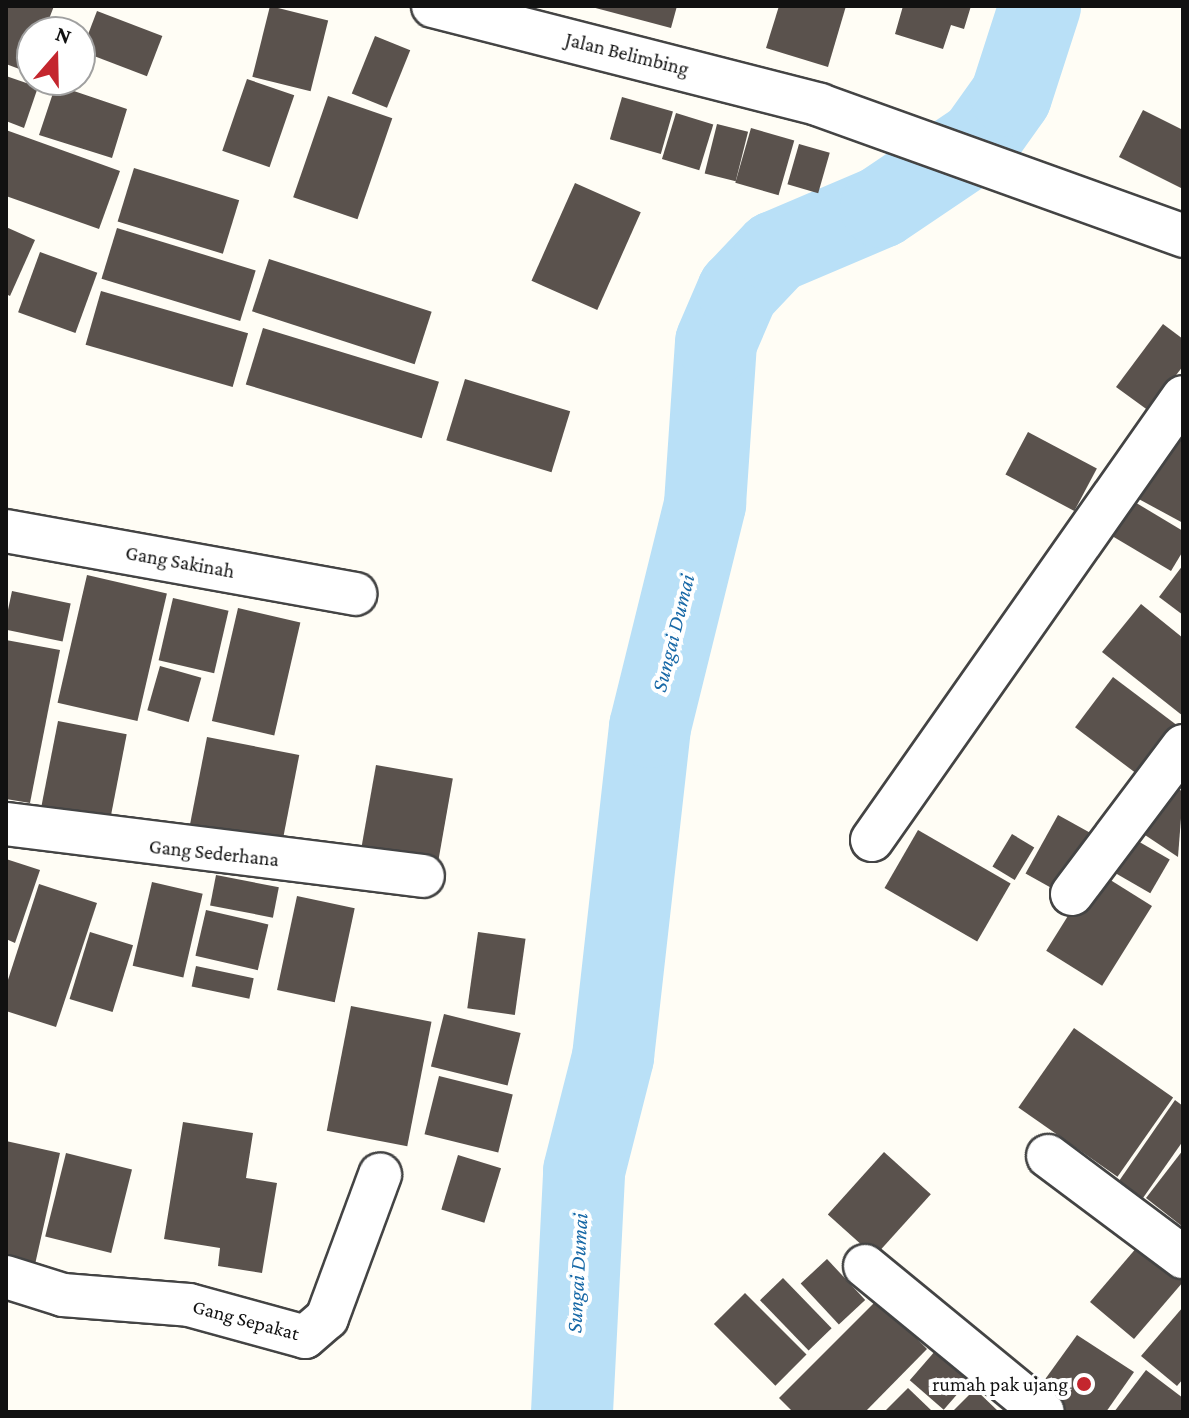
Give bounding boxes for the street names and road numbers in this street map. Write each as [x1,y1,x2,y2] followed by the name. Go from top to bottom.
[563,27,691,81] street label: Jalan Belimbing
[124,541,236,583] street label: Gang Sakinah
[148,834,280,872] street label: Gang Sederhana
[190,1294,302,1346] street label: Gang Sepakat

